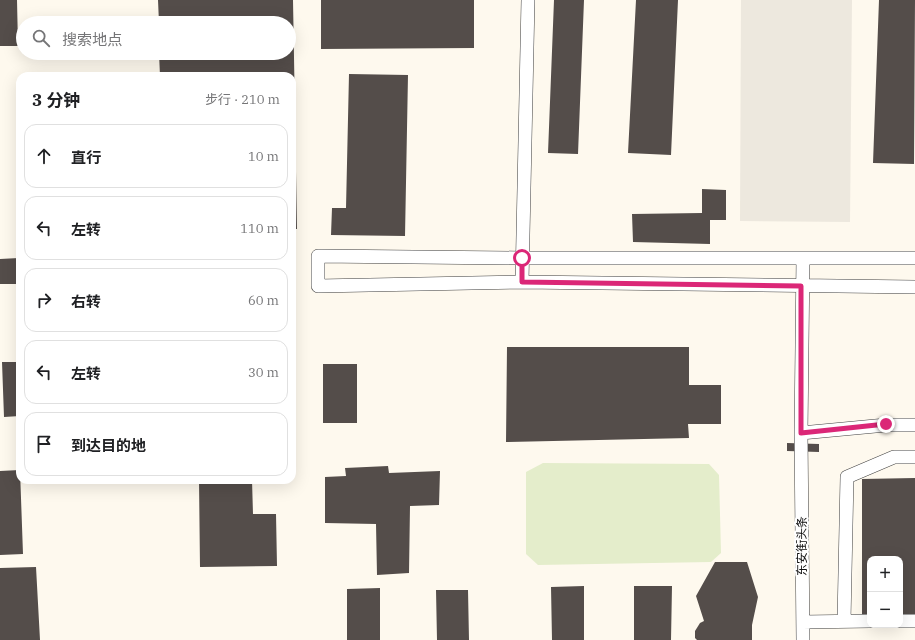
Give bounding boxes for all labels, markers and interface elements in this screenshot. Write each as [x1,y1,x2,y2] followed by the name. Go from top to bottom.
[16,16,296,60] search box
[30,27,52,49] icon: search
[62,30,122,49] text: 搜索地点
[32,89,80,111] text: 3 分钟
[205,91,280,108] text: 步行 · 210 m
[33,145,55,167] icon: ahead
[71,148,101,167] text: 直行
[248,148,279,165] text: 10 m
[33,217,55,239] icon: left
[71,220,101,239] text: 左转
[240,220,279,237] text: 110 m
[513,249,531,267] route start
[33,289,55,311] icon: right
[71,292,101,311] text: 右转
[248,292,279,309] text: 60 m
[33,361,55,383] icon: left
[71,364,101,383] text: 左转
[248,364,279,381] text: 30 m
[877,415,895,433] route end
[33,433,55,455] icon: arrive
[71,436,146,455] text: 到达目的地
[794,516,809,576] street label: 东安街头条
[867,556,903,628] map controls
[867,556,903,592] button: +
[867,592,903,628] button: −

